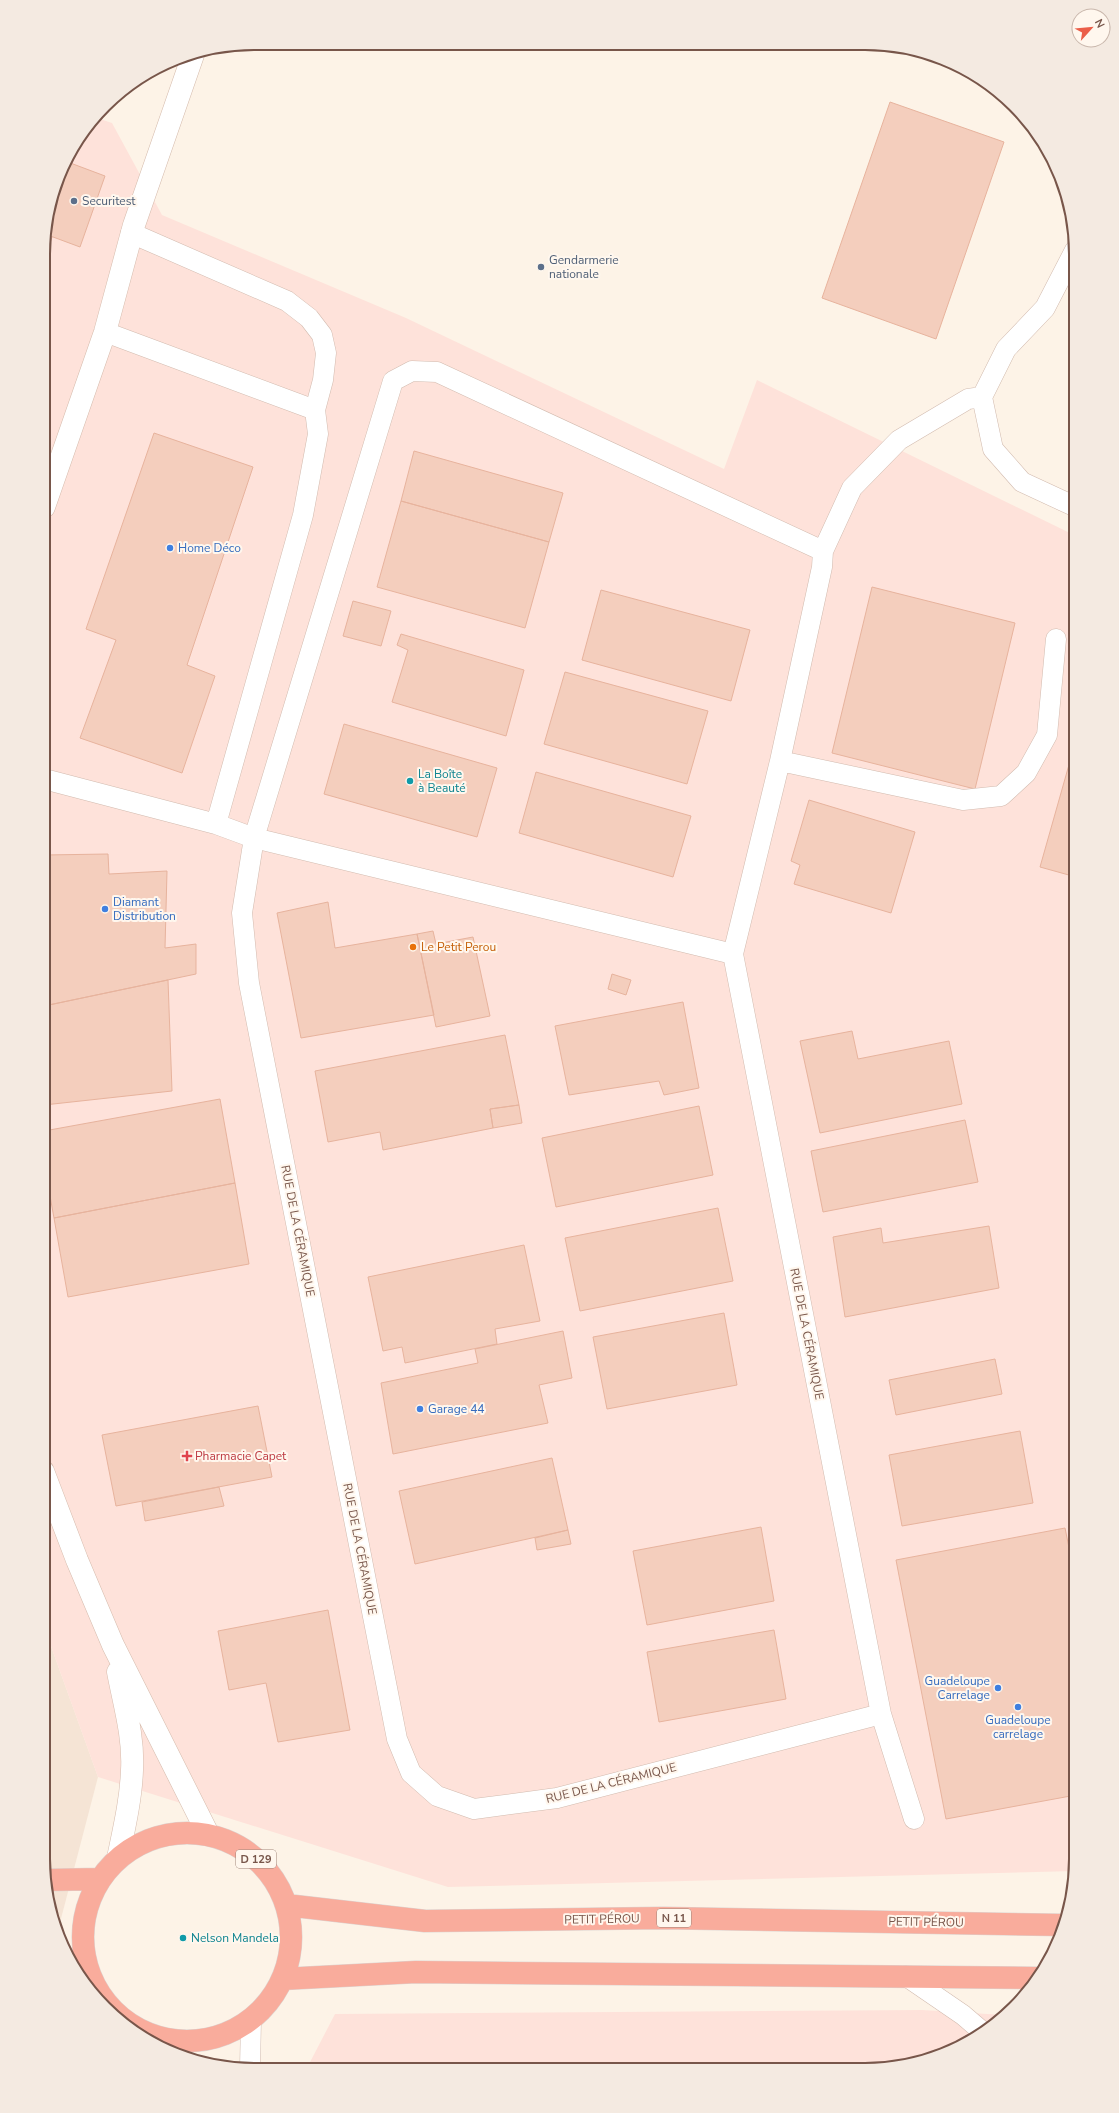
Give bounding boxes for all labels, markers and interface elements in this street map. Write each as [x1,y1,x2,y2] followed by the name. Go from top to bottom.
[1071,8,1111,48] north arrow
[1091,17,1108,31] text: N
[82,193,136,209] place label: Securitest
[69,196,79,206] marker: Securitest
[549,252,619,282] place label: Gendarmerie nationale
[536,262,546,272] marker: Gendarmerie nationale
[178,540,241,556] place label: Home Déco
[165,543,175,553] marker: Home Déco
[418,766,466,796] place label: La Boîte à Beauté
[405,776,415,786] marker: La Boîte à Beauté
[113,894,176,924] place label: Diamant Distribution
[100,904,110,914] marker: Diamant Distribution
[421,939,496,955] place label: Le Petit Perou
[408,942,418,952] marker: Le Petit Perou
[277,1164,319,1298] street label: RUE DE LA CÉRAMIQUE
[786,1267,828,1401] street label: RUE DE LA CÉRAMIQUE
[428,1401,485,1417] place label: Garage 44
[415,1404,425,1414] marker: Garage 44
[195,1448,287,1464] place label: Pharmacie Capet
[182,1451,192,1461] marker: Pharmacie Capet
[339,1482,381,1616] street label: RUE DE LA CÉRAMIQUE
[925,1673,990,1703] place label: Guadeloupe Carrelage
[993,1683,1003,1693] marker: Guadeloupe Carrelage
[1013,1702,1023,1712] marker: Guadeloupe carrelage
[985,1712,1051,1742] place label: Guadeloupe carrelage
[544,1759,678,1807] street label: RUE DE LA CÉRAMIQUE
[236,1850,276,1868] road number: D 129
[657,1909,691,1927] road number: N 11
[564,1910,640,1928] street label: PETIT PÉROU
[888,1913,964,1931] street label: PETIT PÉROU
[191,1930,279,1946] place label: Nelson Mandela
[178,1933,188,1943] marker: Nelson Mandela

